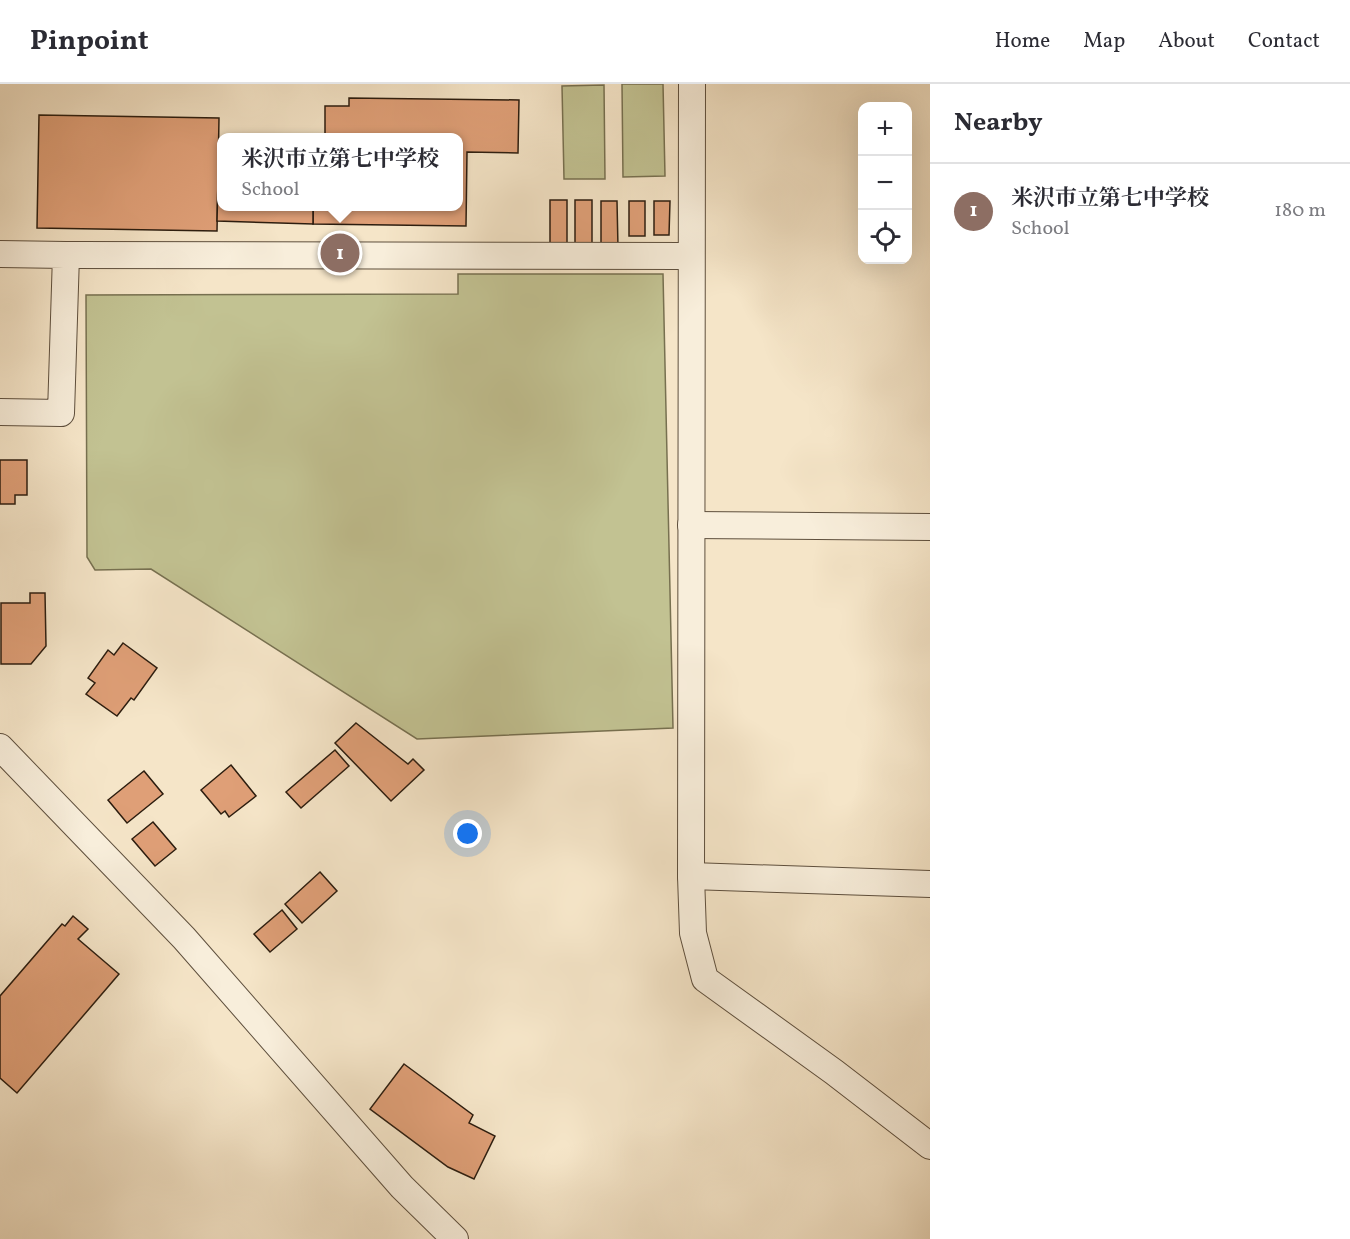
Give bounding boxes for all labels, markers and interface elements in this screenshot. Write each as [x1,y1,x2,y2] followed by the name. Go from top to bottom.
[30,22,148,61] text: Pinpoint
[995,27,1050,56] text: Home
[1083,27,1125,56] text: Map
[1158,27,1215,56] text: About
[1248,27,1320,56] text: Contact
[858,102,912,264] map controls
[858,102,912,156] button: +
[954,105,1043,141] text: Nearby
[217,133,463,211] popup
[241,145,439,176] text: 米沢市立第七中学校
[858,156,912,210] button: −
[241,176,299,204] text: School
[1011,184,1209,215] text: 米沢市立第七中学校
[969,197,978,225] text: 1
[1274,197,1326,225] text: 180 m
[858,210,912,264] button: locate
[1011,215,1069,243] text: School
[320,230,360,276] pin: 1
[453,819,482,848] your location

